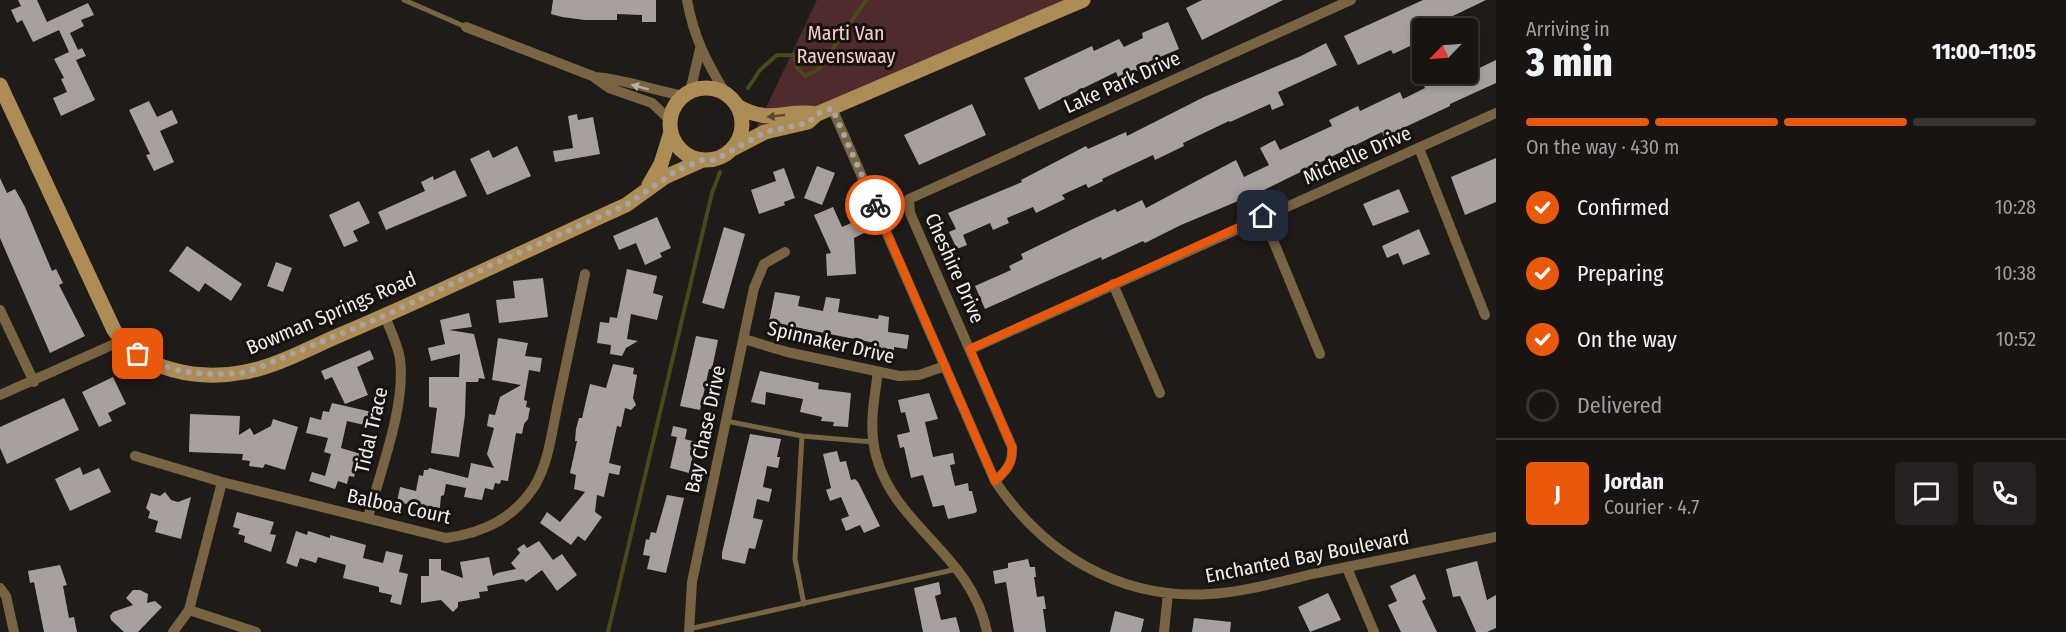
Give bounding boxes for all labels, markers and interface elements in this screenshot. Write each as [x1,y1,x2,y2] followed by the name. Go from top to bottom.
[1526,17,1610,41] text: Arriving in
[1412,18,1478,84] north arrow
[1412,18,1478,84] map controls
[797,21,895,68] park label: Marti Van Ravenswaay
[1932,38,2036,65] text: 11:00–11:05
[1526,40,1613,86] text: 3 min
[1060,46,1184,118] street label: Lake Park Drive
[631,82,649,91] one-way arrow
[766,111,785,121] one-way arrow
[1299,121,1415,189] street label: Michelle Drive
[1526,135,1679,159] text: On the way · 430 m
[845,175,905,235] courier
[859,189,892,222] icon: bike
[1237,190,1288,241] pin
[1526,191,1559,224] icon: check
[1577,194,1670,221] text: Confirmed
[1995,195,2036,219] text: 10:28
[1246,199,1279,232] icon: home
[920,209,990,327] street label: Cheshire Drive
[1526,257,1559,290] icon: check
[1577,260,1663,287] text: Preparing
[1994,261,2036,285] text: 10:38
[243,266,419,360] street label: Bowman Springs Road
[765,316,897,368] street label: Spinnaker Drive
[1526,323,1559,356] icon: check
[1577,326,1677,353] text: On the way
[1996,327,2036,351] text: 10:52
[112,328,163,379] pin
[121,337,154,370] icon: bag
[680,363,730,495] street label: Bay Chase Drive
[349,385,393,475] street label: Tidal Trace
[1577,392,1662,419] text: Delivered
[1895,462,1958,525] button: chat
[1973,462,2036,525] button: phone
[1604,468,1664,495] text: Jordan
[1554,480,1561,507] text: J
[345,483,454,529] street label: Balboa Court
[1604,495,1699,519] text: Courier · 4.7
[1203,524,1411,588] street label: Enchanted Bay Boulevard

